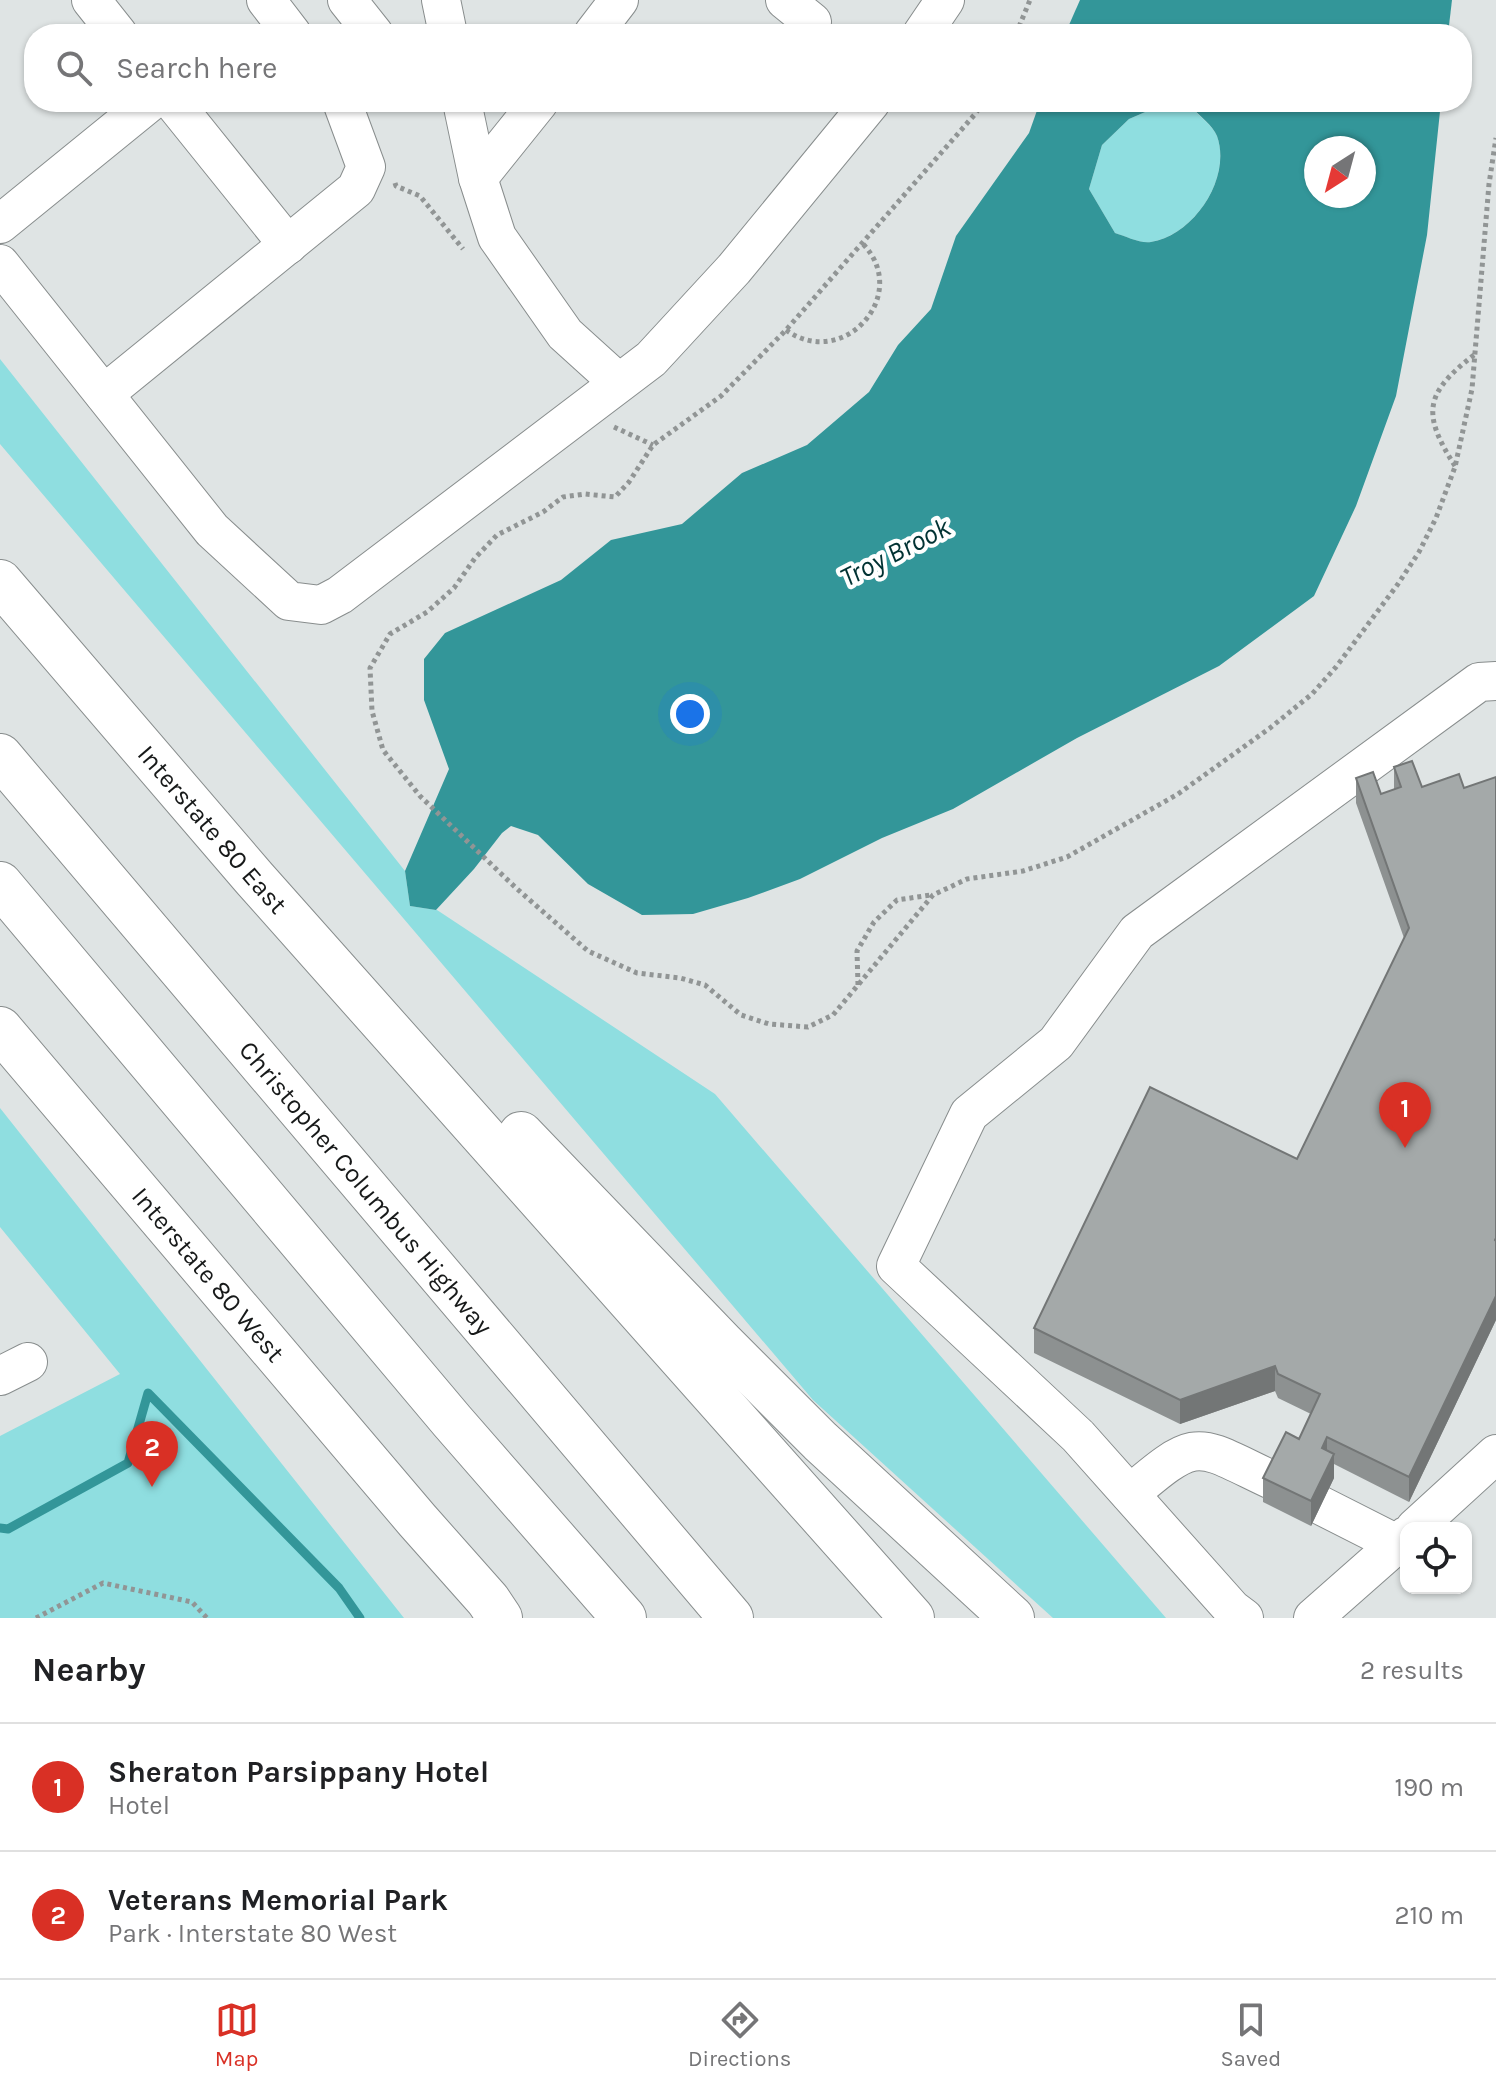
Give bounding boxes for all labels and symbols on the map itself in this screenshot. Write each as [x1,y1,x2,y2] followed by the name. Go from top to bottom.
[1304,136,1376,208] north arrow
[834,510,956,594] water label: Troy Brook
[670,694,710,734] your location
[131,739,294,920] street label: Interstate 80 East
[233,1034,499,1341] street label: Christopher Columbus Highway
[1379,1082,1431,1148] pin: 1
[126,1181,291,1368] street label: Interstate 80 West
[126,1421,178,1487] pin: 2

